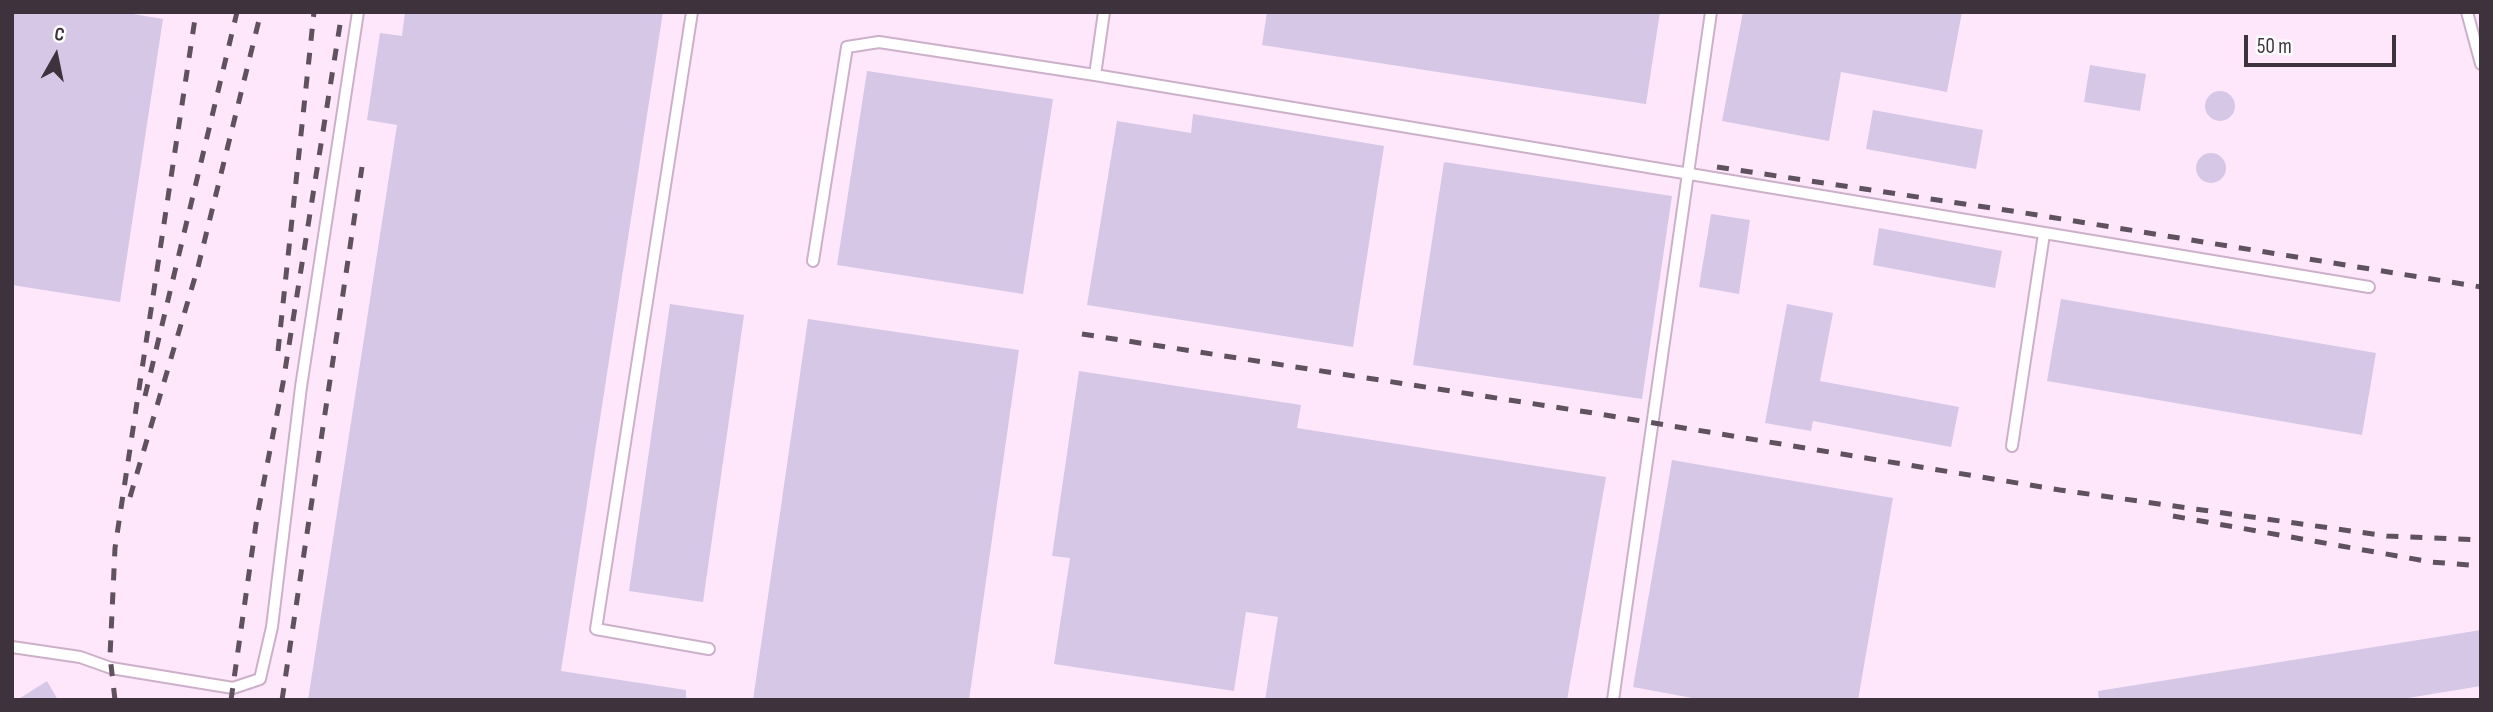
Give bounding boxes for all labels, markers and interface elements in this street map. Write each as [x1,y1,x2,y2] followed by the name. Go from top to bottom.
[21,21,91,91] north arrow
[2248,21,2400,65] scale bar
[53,23,66,47] text: С
[2257,34,2292,59] text: 50 m

